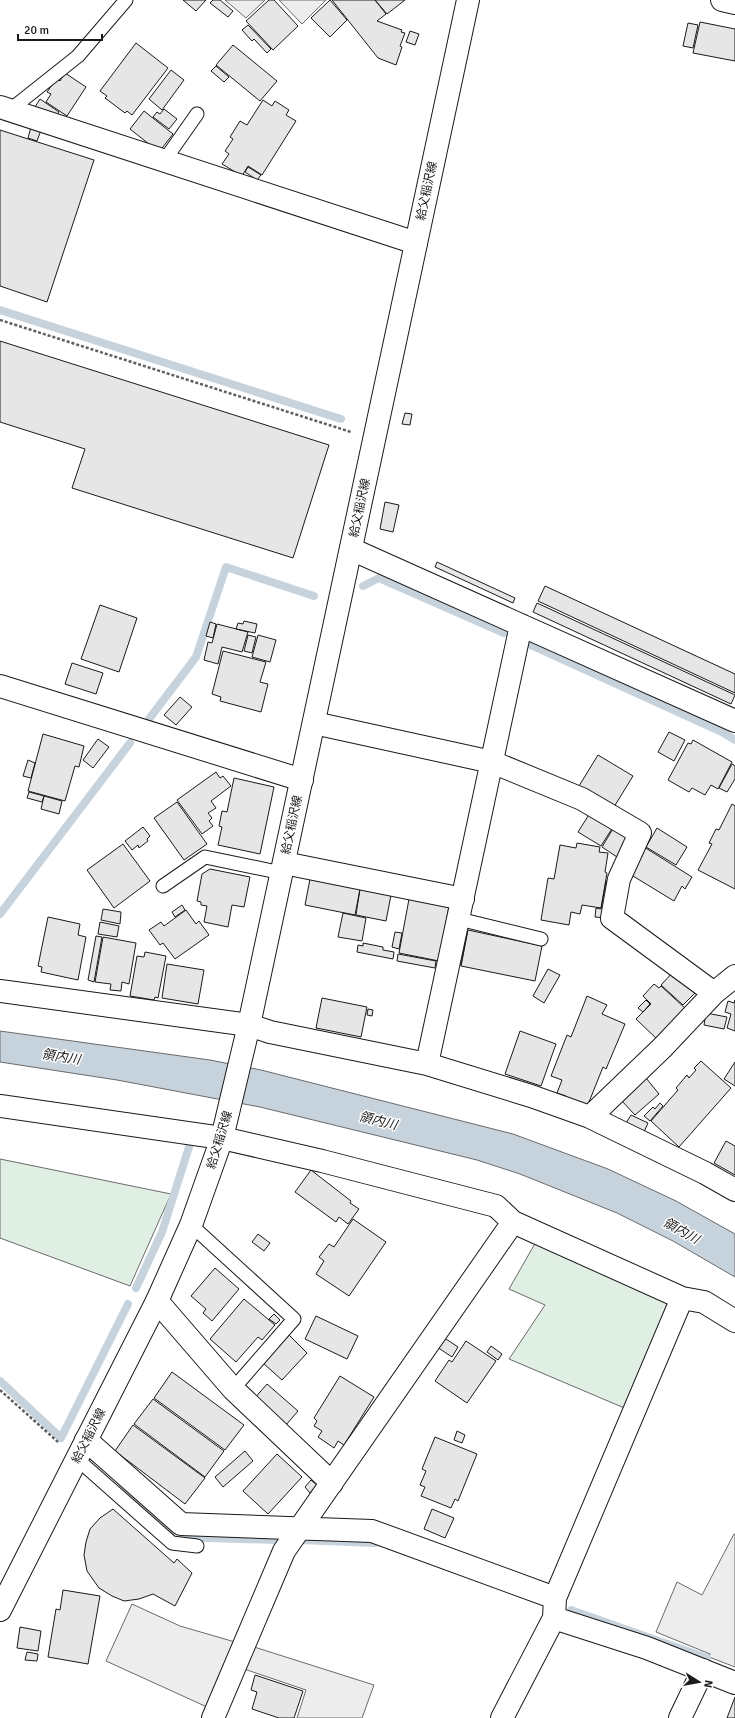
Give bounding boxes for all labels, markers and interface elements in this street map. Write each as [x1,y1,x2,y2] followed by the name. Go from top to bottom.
[18,16,102,42] scale bar
[24,23,49,38] text: 20 m
[413,160,441,222] street label: 給父稲沢線
[346,477,374,539] street label: 給父稲沢線
[278,794,306,856] street label: 給父稲沢線
[40,1046,83,1068] water label: 領内川
[204,1109,236,1171] street label: 給父稲沢線
[357,1109,401,1134] water label: 領内川
[660,1215,704,1248] water label: 領内川
[69,1406,109,1466] street label: 給父稲沢線
[679,1662,719,1702] north arrow
[701,1679,715,1689] text: N

